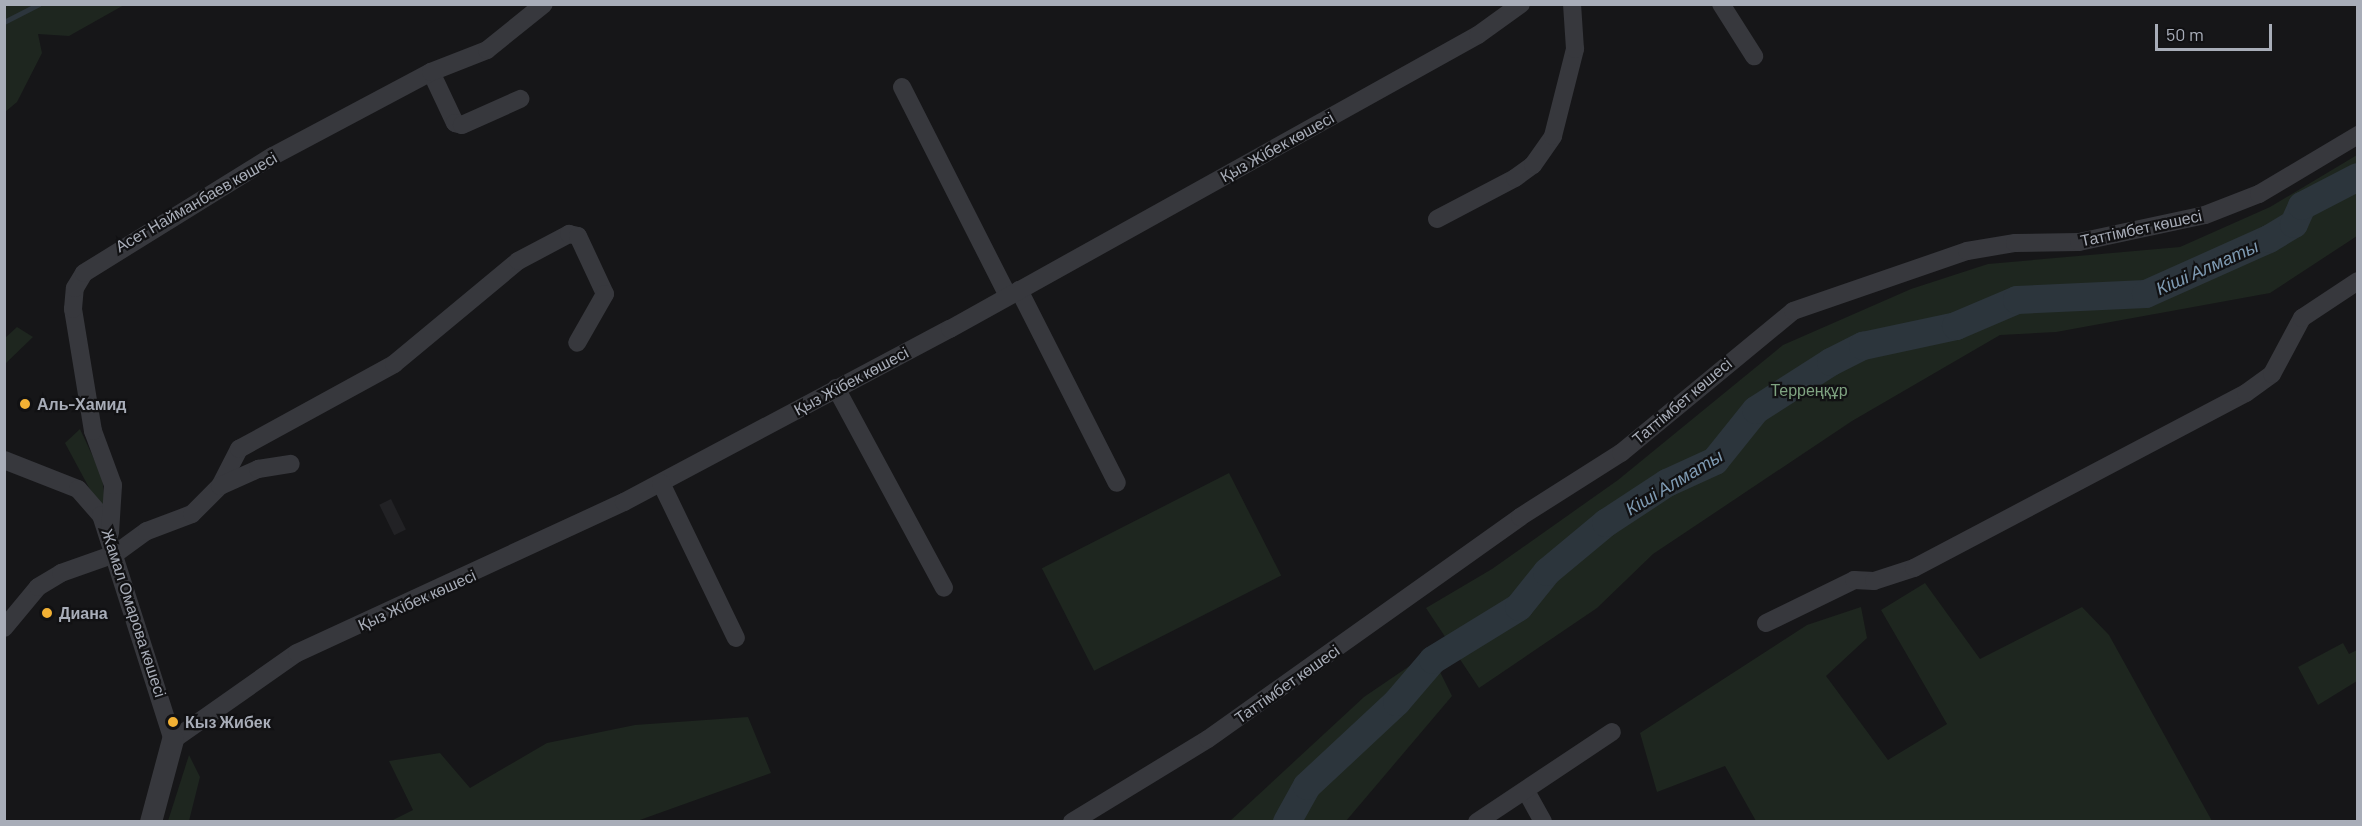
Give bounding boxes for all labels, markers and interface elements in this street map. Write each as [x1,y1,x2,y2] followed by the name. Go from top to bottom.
[2158,12,2275,50] scale bar
[2166,23,2204,45] text: 50 m
[1217,108,1337,186] street label: Қыз Жібек көшесі
[112,148,280,256] street label: Асет Найманбаев көшесі
[2079,206,2203,250] street label: Таттімбет көшесі
[2152,235,2262,299] water label: Кіші Алматы
[790,343,912,419] street label: Қыз Жібек көшесі
[1628,354,1736,448] street label: Таттімбет көшесі
[1770,380,1848,400] park label: Терреңқұр
[37,394,126,414] place label: Аль-Хамид
[18,397,32,411] marker: Аль-Хамид
[1621,444,1727,520] water label: Кіші Алматы
[98,526,170,700] street label: Жамал Омарова көшесі
[355,565,479,635] street label: Қыз Жібек көшесі
[59,603,108,623] place label: Диана
[40,606,54,620] marker: Диана
[1231,641,1343,727] street label: Таттімбет көшесі
[185,712,271,732] place label: Кыз Жибек
[166,715,180,729] marker: Кыз Жибек

